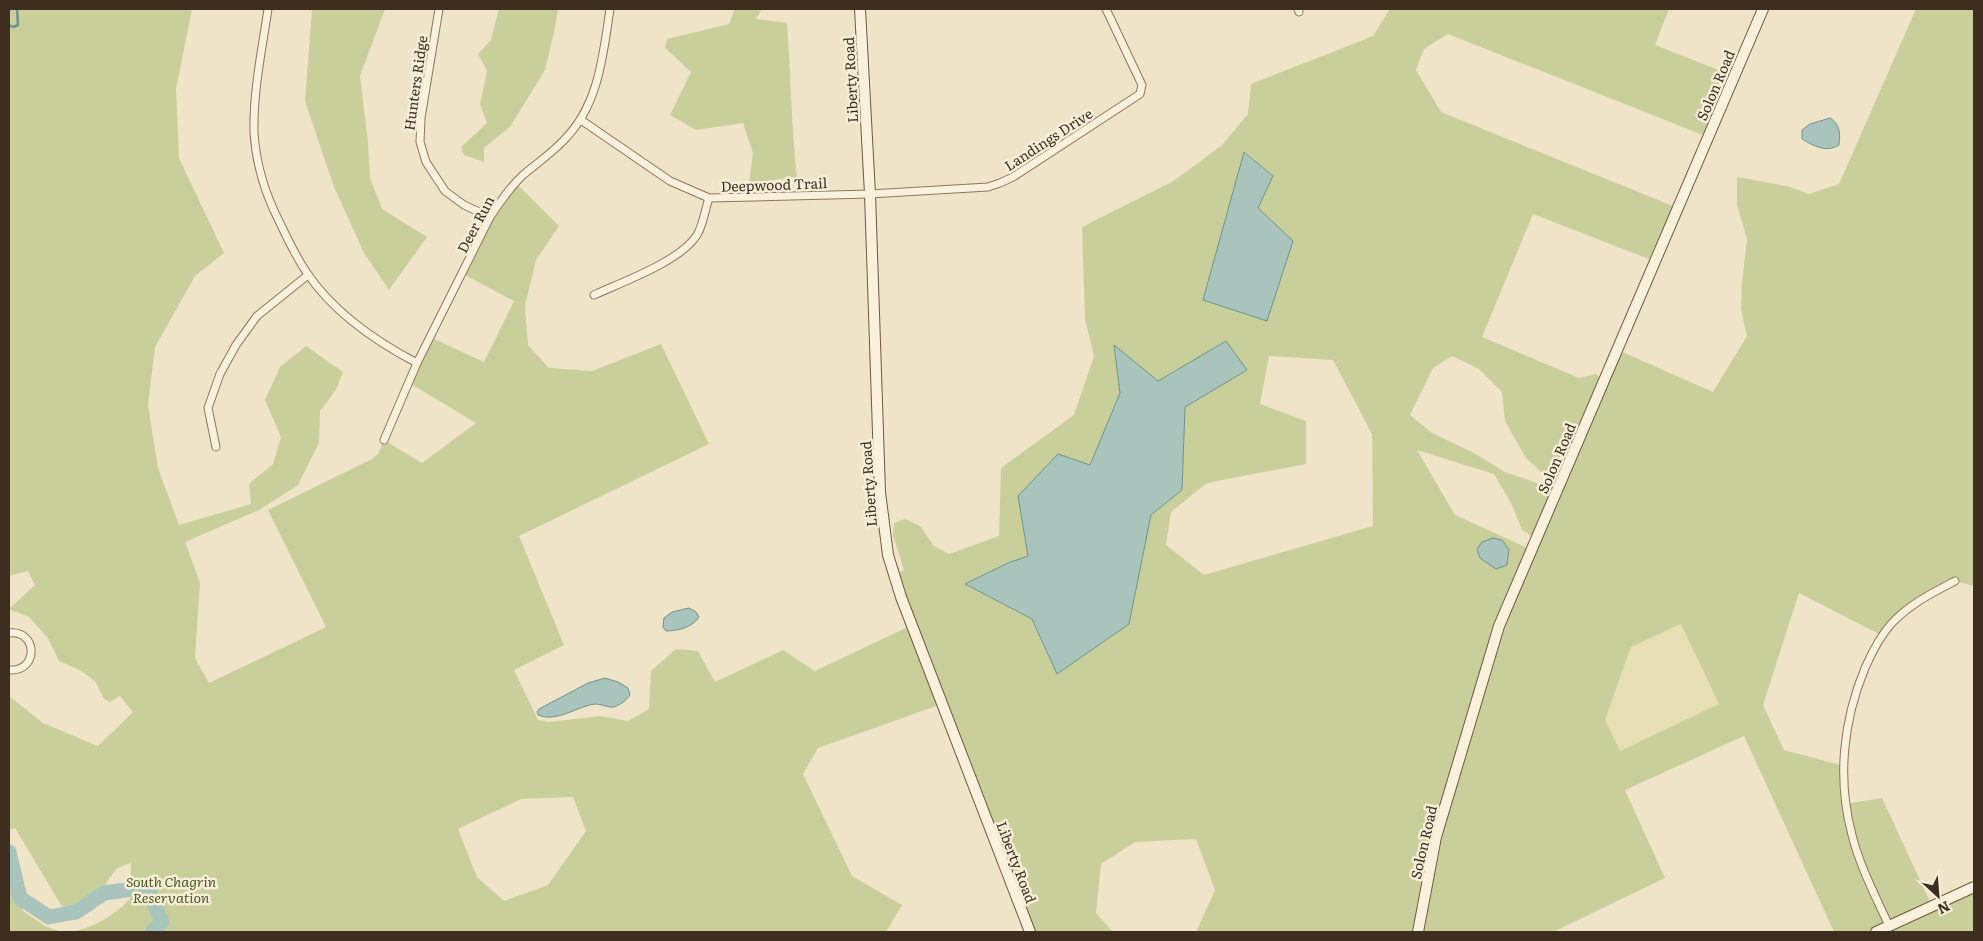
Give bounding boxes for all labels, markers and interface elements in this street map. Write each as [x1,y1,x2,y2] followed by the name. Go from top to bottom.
[398,34,432,132] street label: Hunters Ridge
[838,36,862,123] street label: Liberty Road
[1691,46,1739,123] street label: Solon Road
[1000,103,1096,175] street label: Landings Drive
[720,172,828,196] street label: Deepwood Trail
[452,192,498,256] street label: Deer Run
[1532,419,1580,496] street label: Solon Road
[855,440,881,528] street label: Liberty Road
[1405,803,1441,881] street label: Solon Road
[992,818,1042,906] street label: Liberty Road
[126,871,217,907] park label: South Chagrin Reservation
[1913,871,1963,921] north arrow
[1934,897,1954,920] text: N

